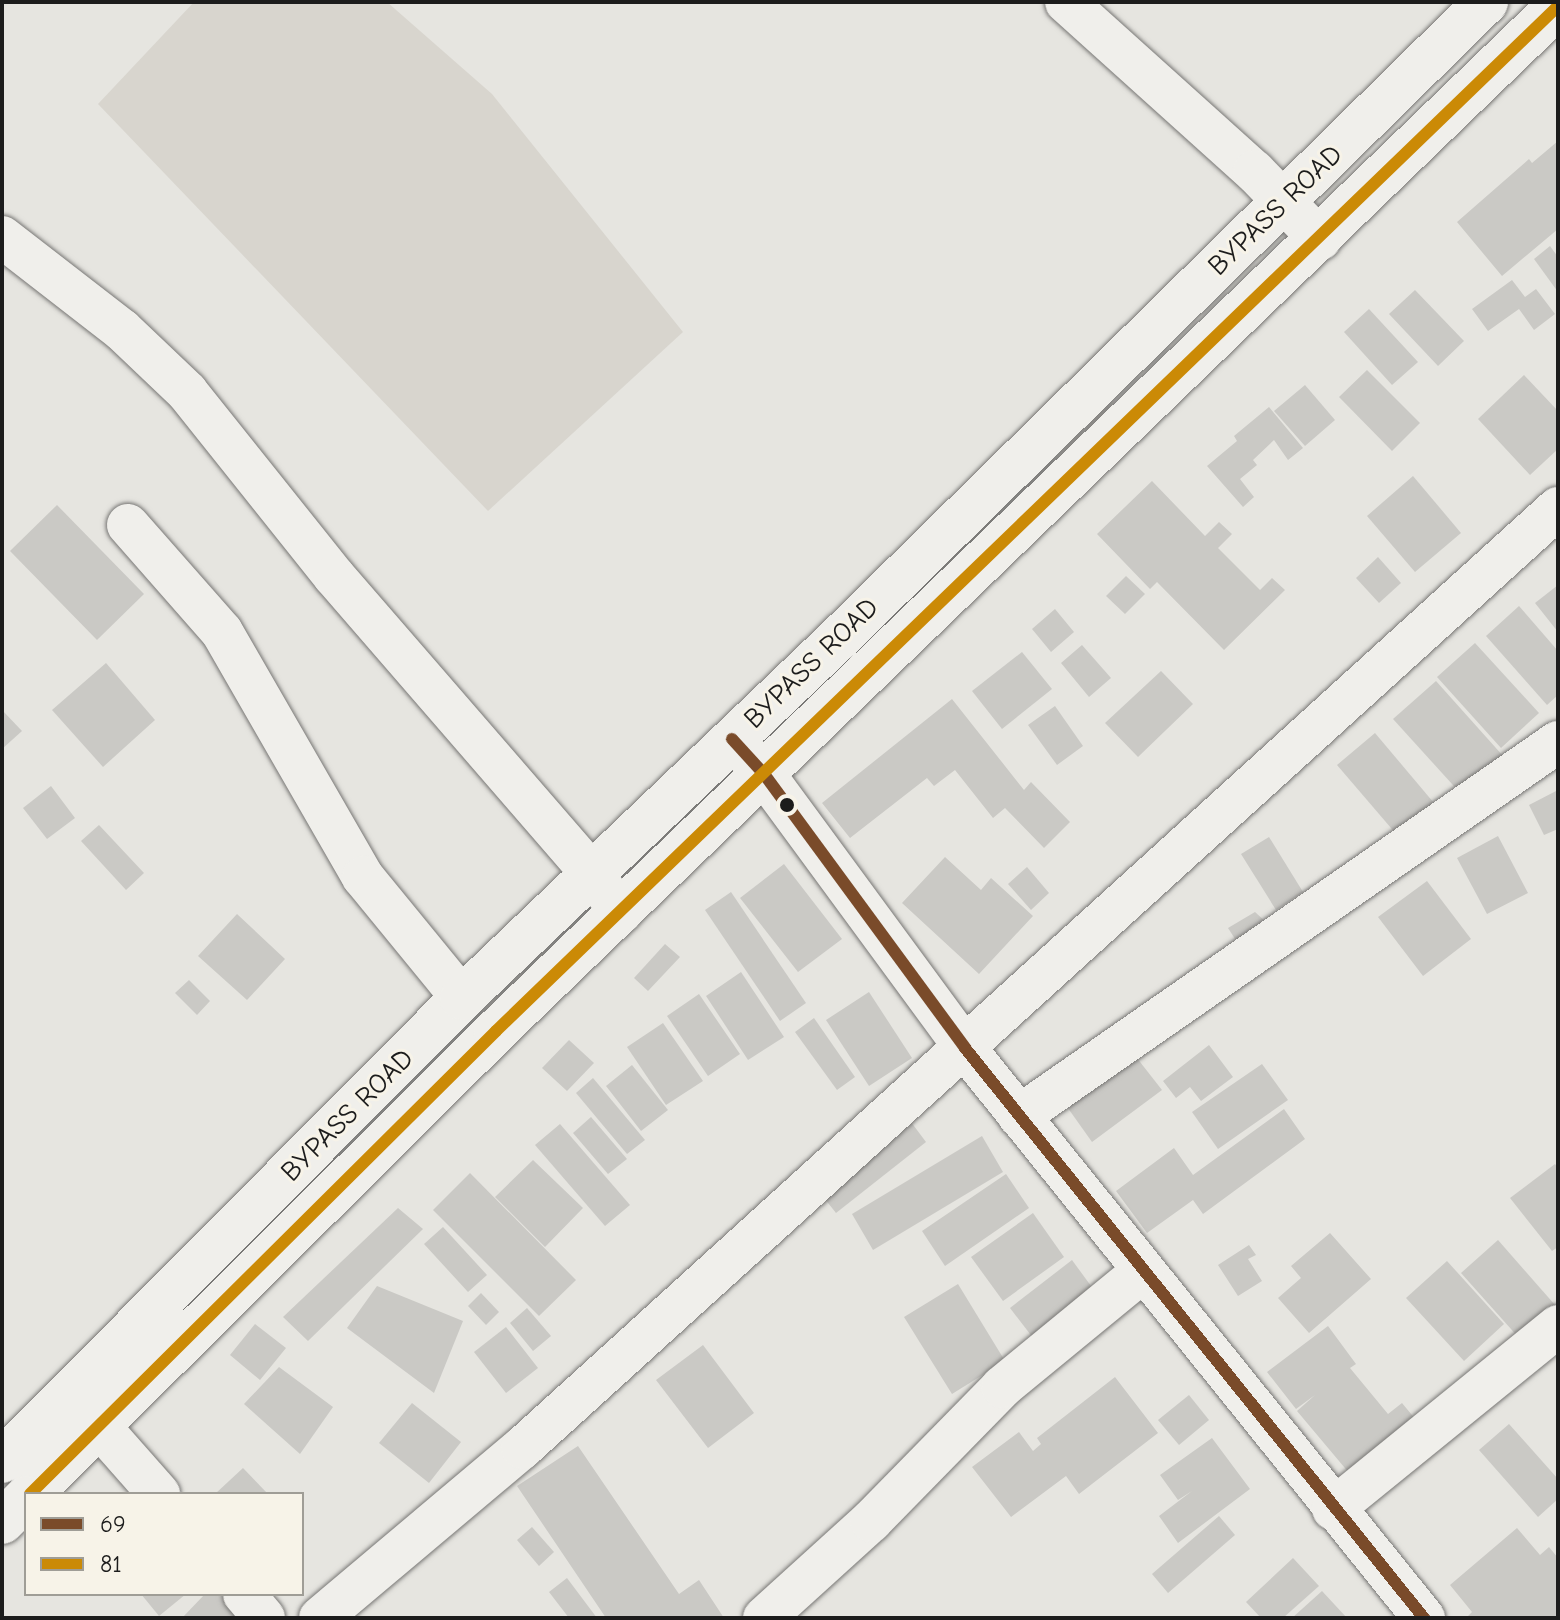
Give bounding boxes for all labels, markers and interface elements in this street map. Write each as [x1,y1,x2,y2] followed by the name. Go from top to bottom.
[1201,138,1349,282] street label: BYPASS ROAD
[737,591,885,735] street label: BYPASS ROAD
[779,797,795,813] unlabelled marker
[274,1042,420,1188] street label: BYPASS ROAD
[24,1492,304,1596] legend
[100,1510,126,1538] text: 69
[100,1550,122,1578] text: 81

